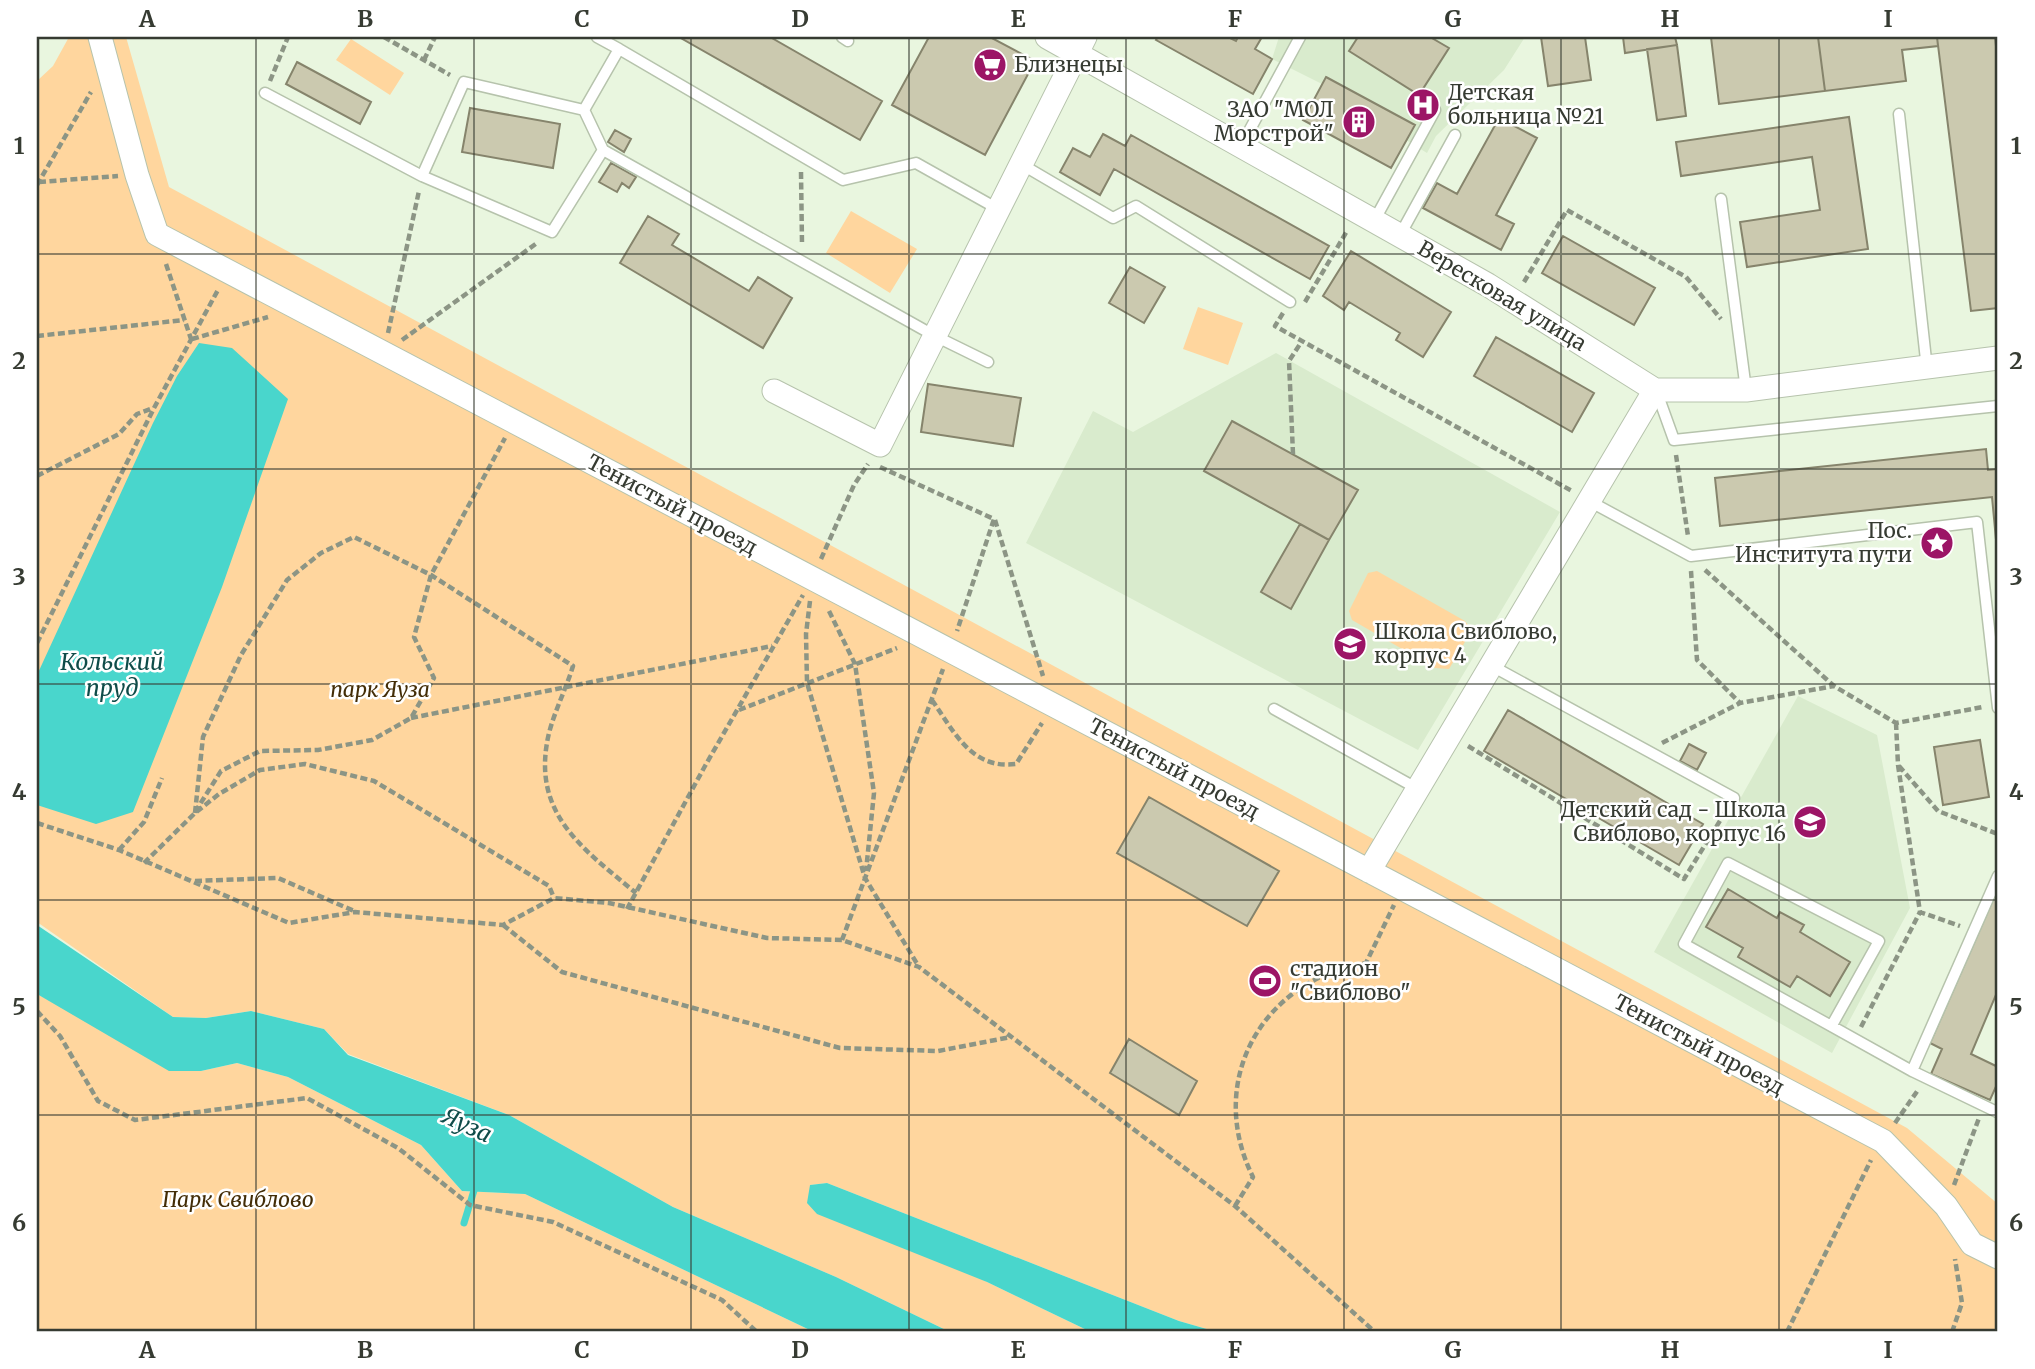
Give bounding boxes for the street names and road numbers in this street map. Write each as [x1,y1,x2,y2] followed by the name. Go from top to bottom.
[1413,235,1592,357] street label: Вересковая улица
[582,448,762,561] street label: Тенистый проезд
[1084,712,1264,825] street label: Тенистый проезд
[1609,988,1789,1101] street label: Тенистый проезд

